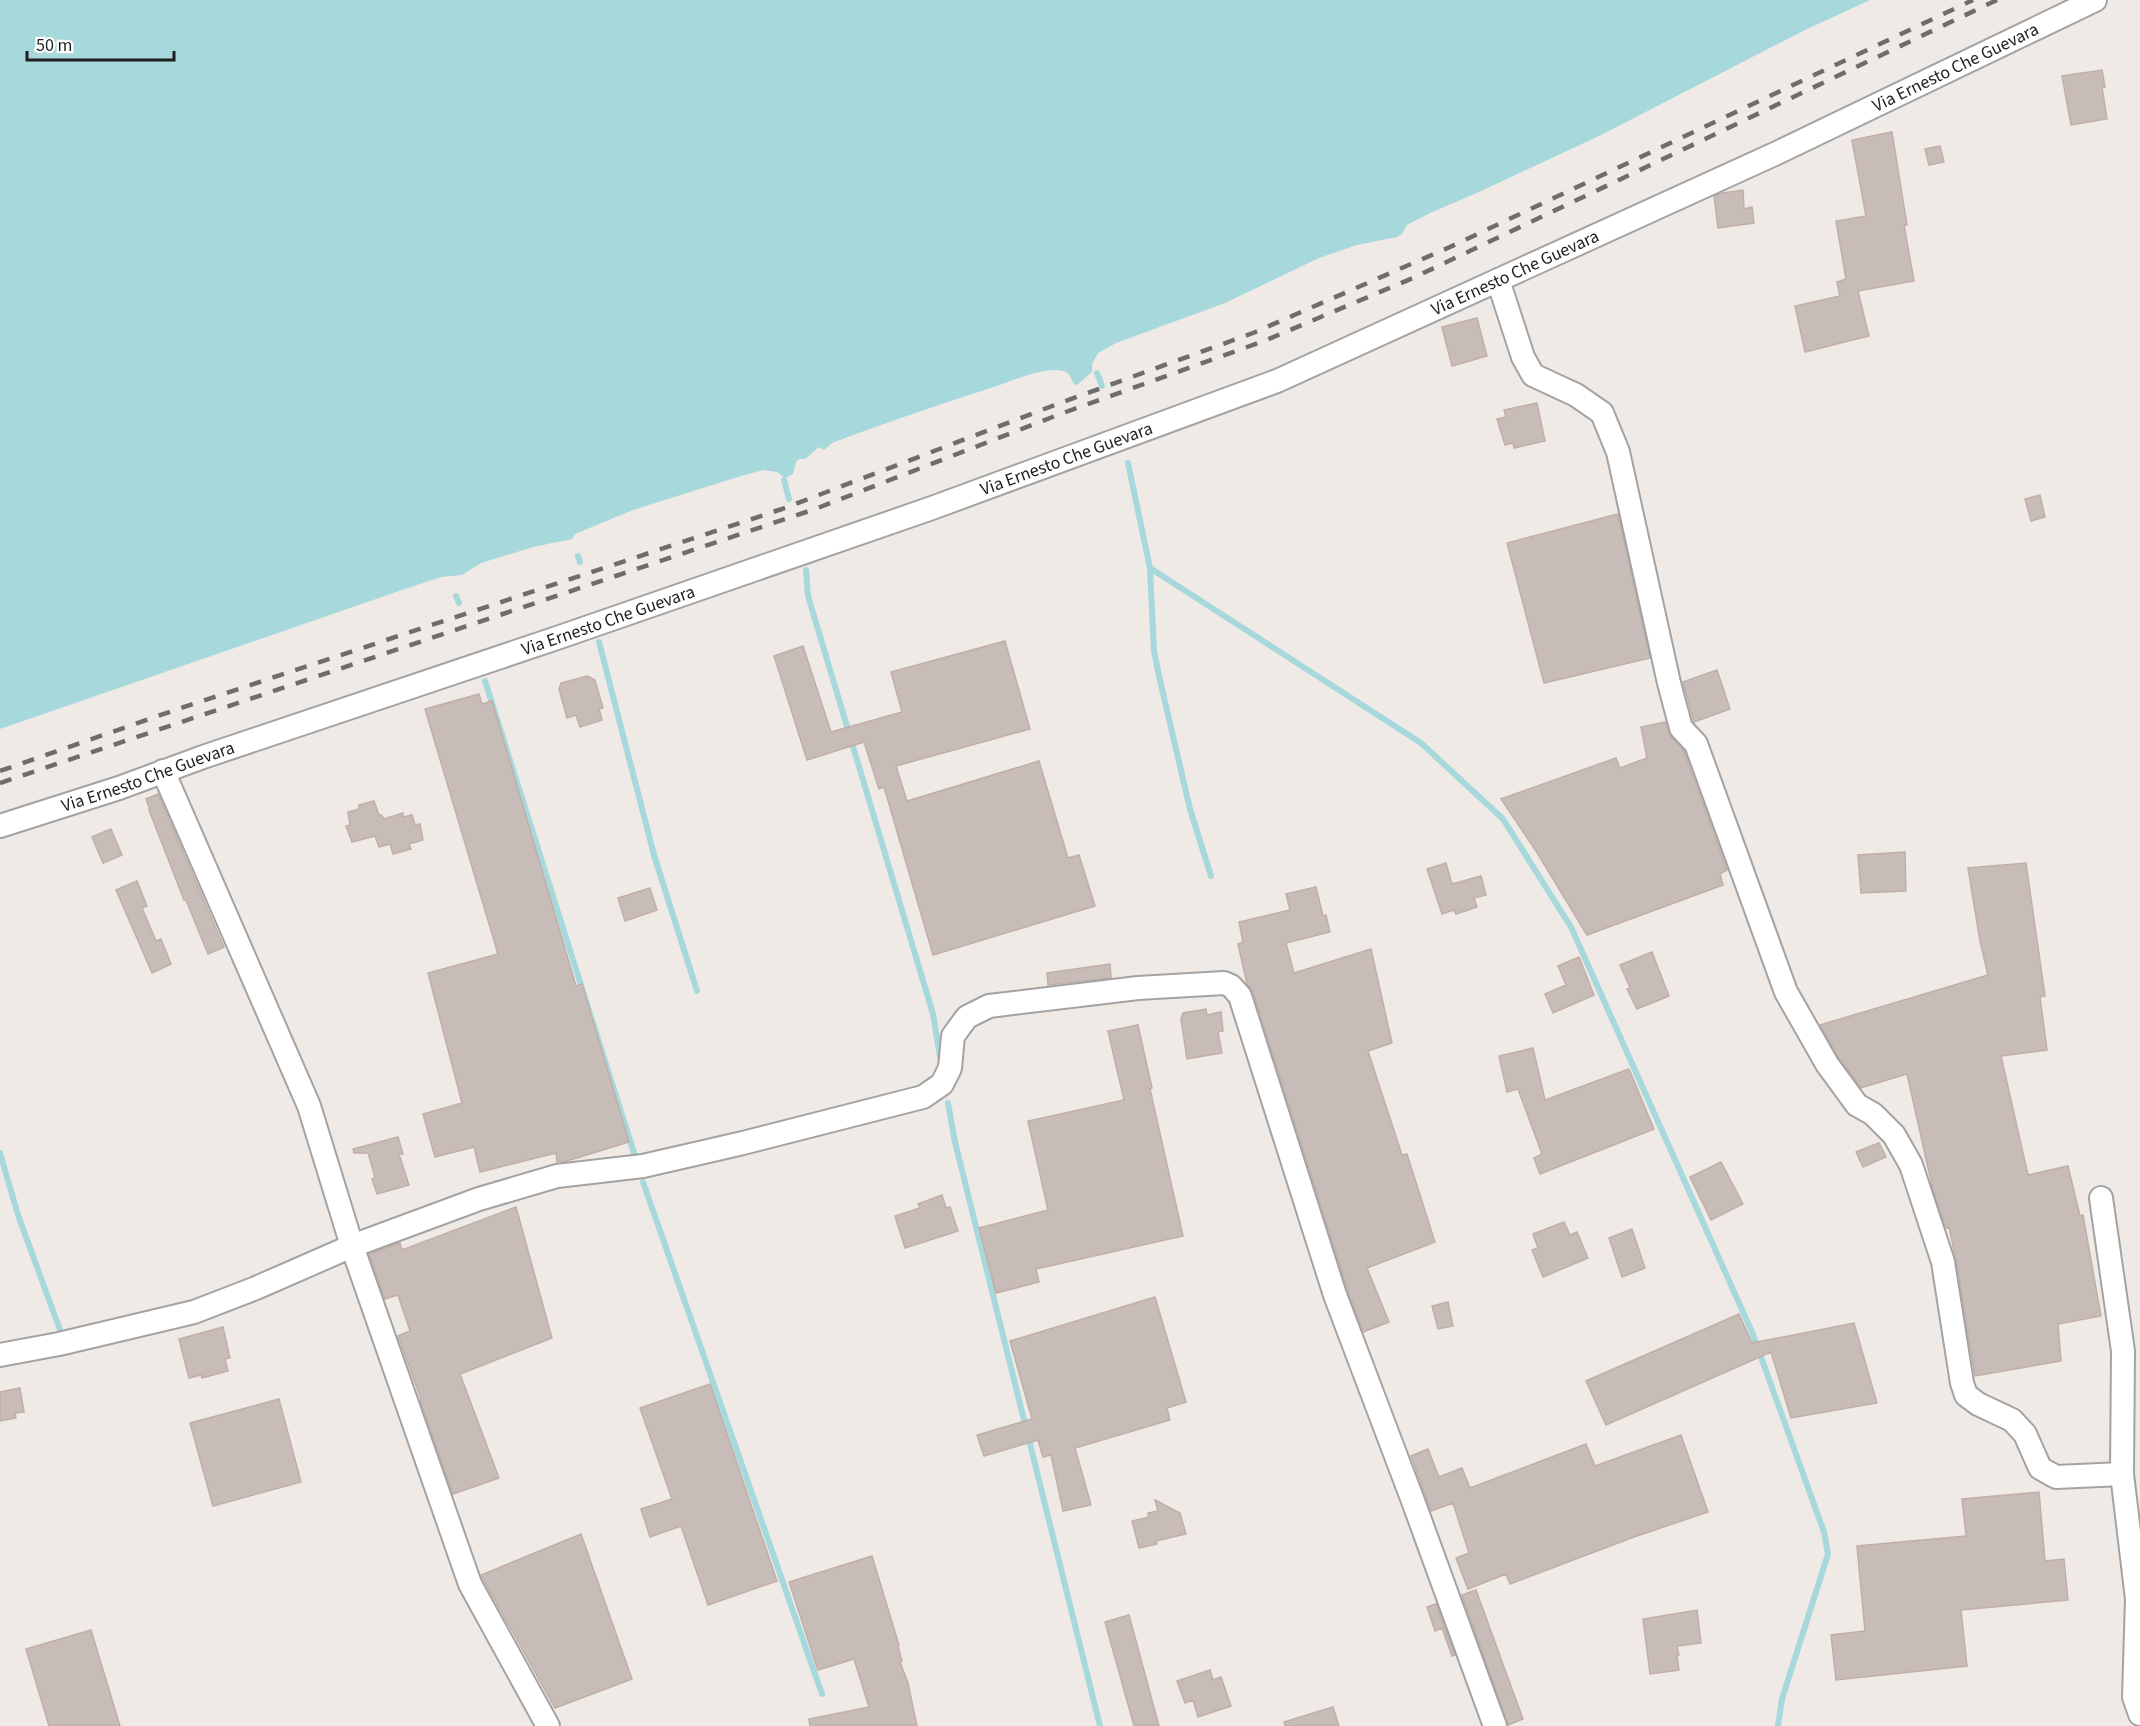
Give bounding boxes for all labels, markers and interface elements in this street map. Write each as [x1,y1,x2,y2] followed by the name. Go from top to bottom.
[1868,17,2043,118] street label: Via Ernesto Che Guevara
[27,24,174,62] scale bar
[36,33,72,58] text: 50 m
[1427,224,1603,322] street label: Via Ernesto Che Guevara
[977,416,1156,502] street label: Via Ernesto Che Guevara
[518,579,698,662] street label: Via Ernesto Che Guevara
[58,735,238,819] street label: Via Ernesto Che Guevara

